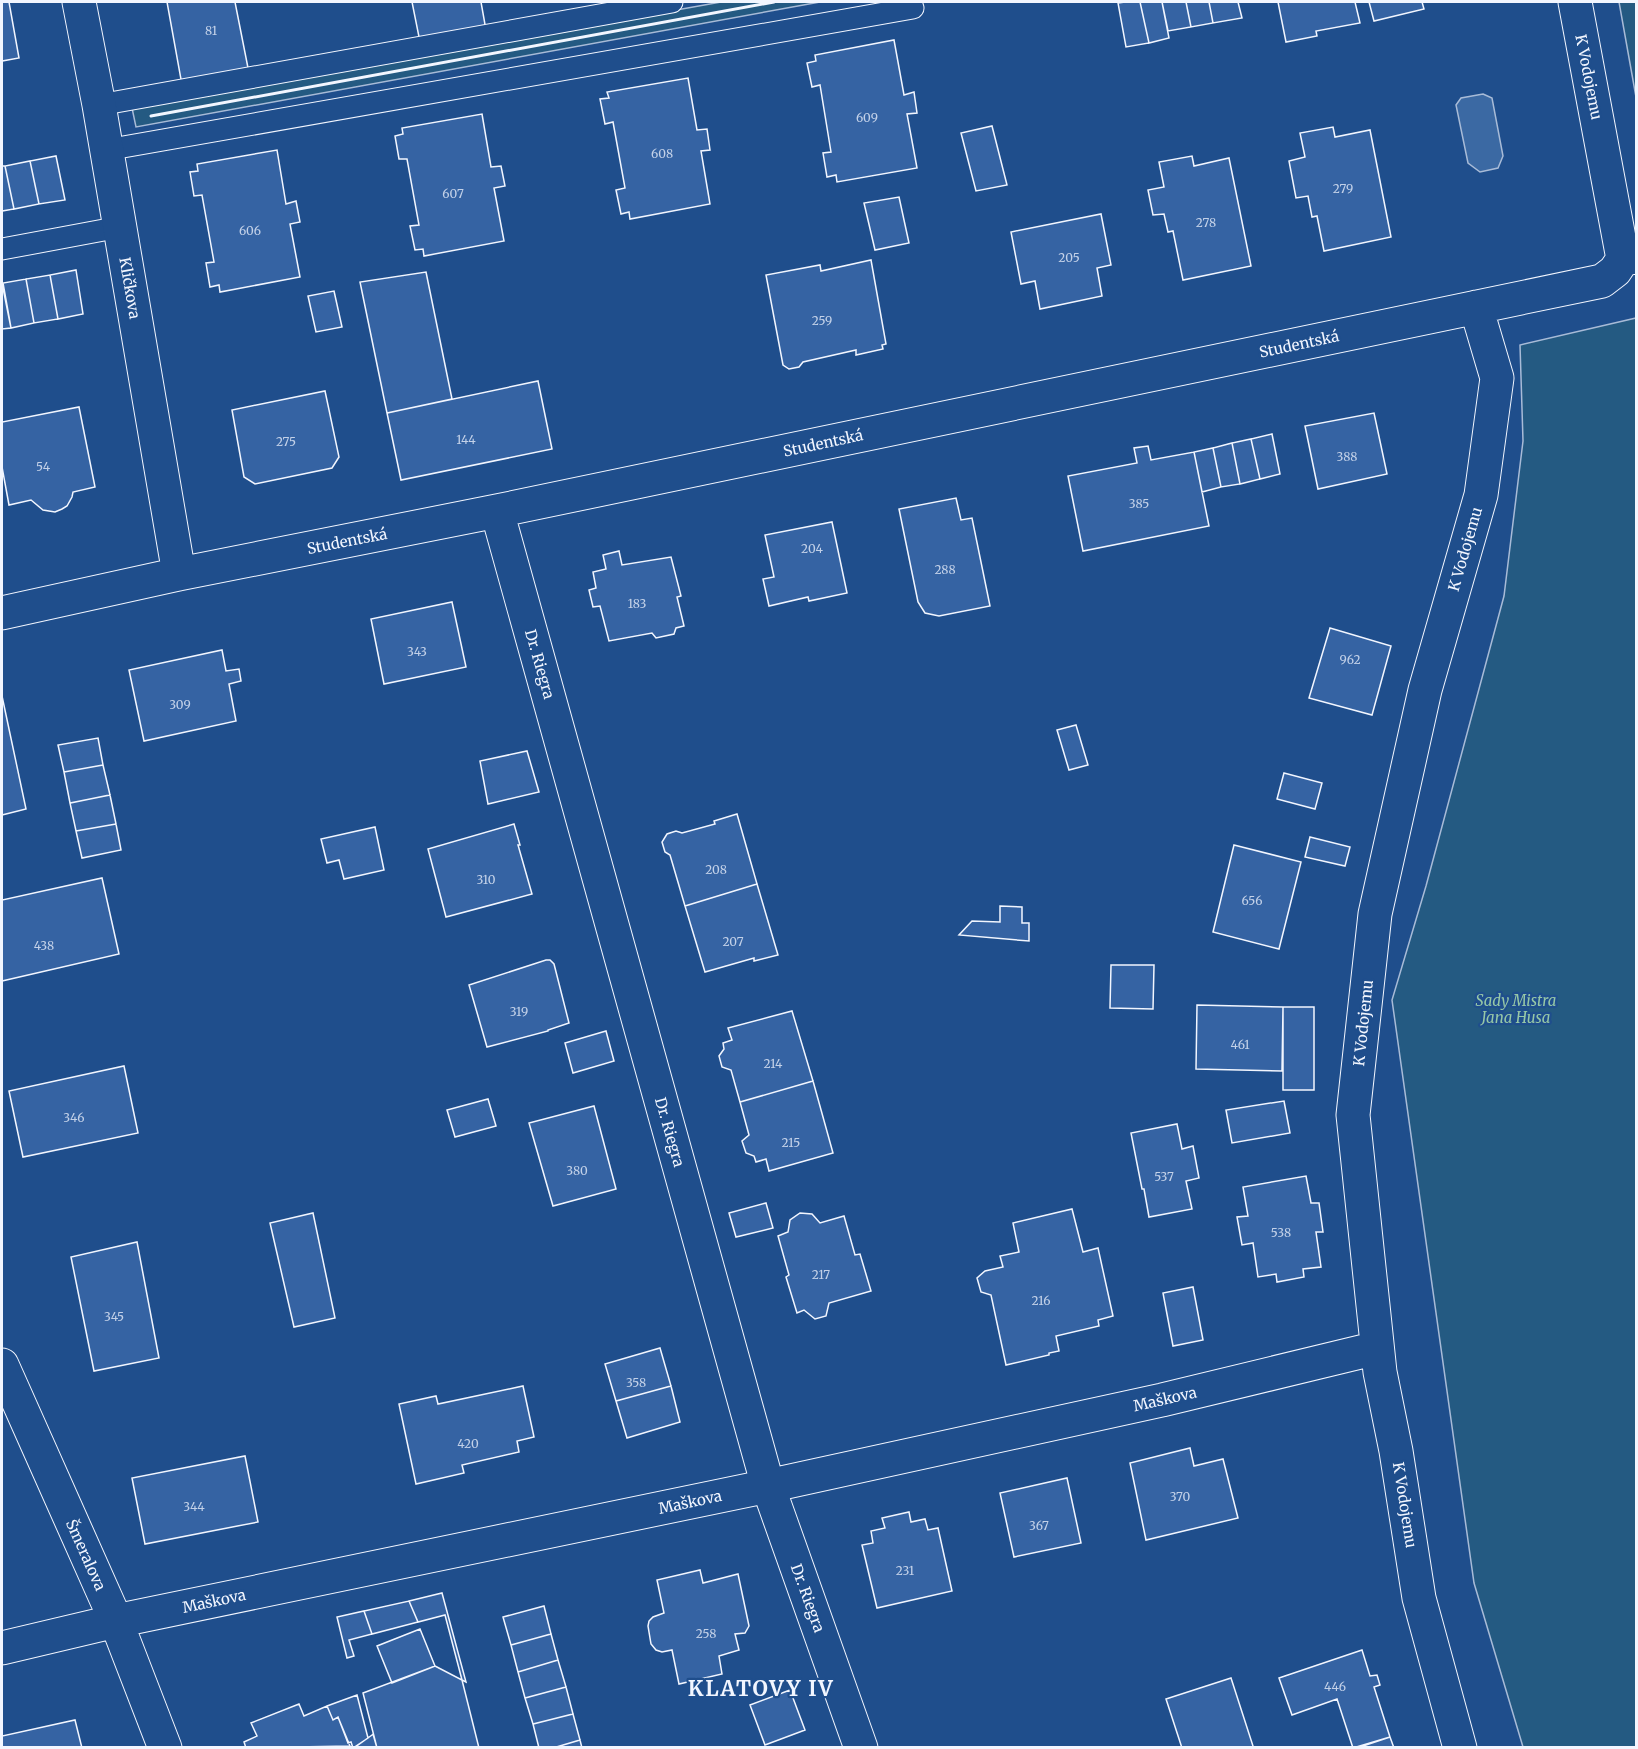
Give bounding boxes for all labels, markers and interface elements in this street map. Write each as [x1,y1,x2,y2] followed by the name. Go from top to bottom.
[205,23,218,38] house number: 81
[1571,33,1607,121] street label: K Vodojemu
[856,110,878,125] house number: 609
[651,146,673,161] house number: 608
[1333,181,1353,196] house number: 279
[442,186,464,201] house number: 607
[1196,215,1216,230] house number: 278
[239,223,261,238] house number: 606
[1058,250,1080,265] house number: 205
[115,256,145,320] street label: Kličkova
[812,313,832,328] house number: 259
[1257,326,1341,362] street label: Studentská
[781,425,865,461] street label: Studentská
[456,432,476,447] house number: 144
[276,434,296,449] house number: 275
[1336,449,1358,464] house number: 388
[36,459,51,474] house number: 54
[1129,496,1149,511] house number: 385
[1444,505,1486,593] street label: K Vodojemu
[305,524,389,558] street label: Studentská
[801,541,824,556] house number: 204
[934,562,956,577] house number: 288
[628,596,646,611] house number: 183
[521,627,559,701] street label: Dr. Riegra
[407,644,427,659] house number: 343
[1339,652,1361,667] house number: 962
[169,697,191,712] house number: 309
[705,862,727,877] house number: 208
[476,872,496,887] house number: 310
[1242,893,1262,908] house number: 656
[722,934,744,949] house number: 207
[34,938,54,953] house number: 438
[1349,979,1377,1067] street label: K Vodojemu
[1476,991,1556,1027] park label: Sady Mistra Jana Husa
[510,1004,528,1019] house number: 319
[1230,1037,1250,1052] house number: 461
[764,1056,783,1071] house number: 214
[651,1095,689,1169] street label: Dr. Riegra
[63,1110,85,1125] house number: 346
[782,1135,800,1150] house number: 215
[566,1163,588,1178] house number: 380
[1154,1169,1174,1184] house number: 537
[1271,1225,1291,1240] house number: 538
[812,1267,830,1282] house number: 217
[1032,1293,1050,1308] house number: 216
[104,1309,124,1324] house number: 345
[626,1375,646,1390] house number: 358
[1131,1382,1199,1416] street label: Maškova
[457,1436,479,1451] house number: 420
[1389,1461,1421,1549] street label: K Vodojemu
[657,1486,723,1518] street label: Maškova
[1170,1489,1191,1504] house number: 370
[183,1499,205,1514] house number: 344
[62,1516,111,1594] street label: Šmeralova
[1029,1518,1049,1533] house number: 367
[787,1561,829,1635] street label: Dr. Riegra
[896,1563,915,1578] house number: 231
[181,1585,247,1617] street label: Maškova
[696,1626,716,1641] house number: 258
[688,1675,834,1702] district label: KLATOVY IV
[1324,1679,1346,1694] house number: 446

